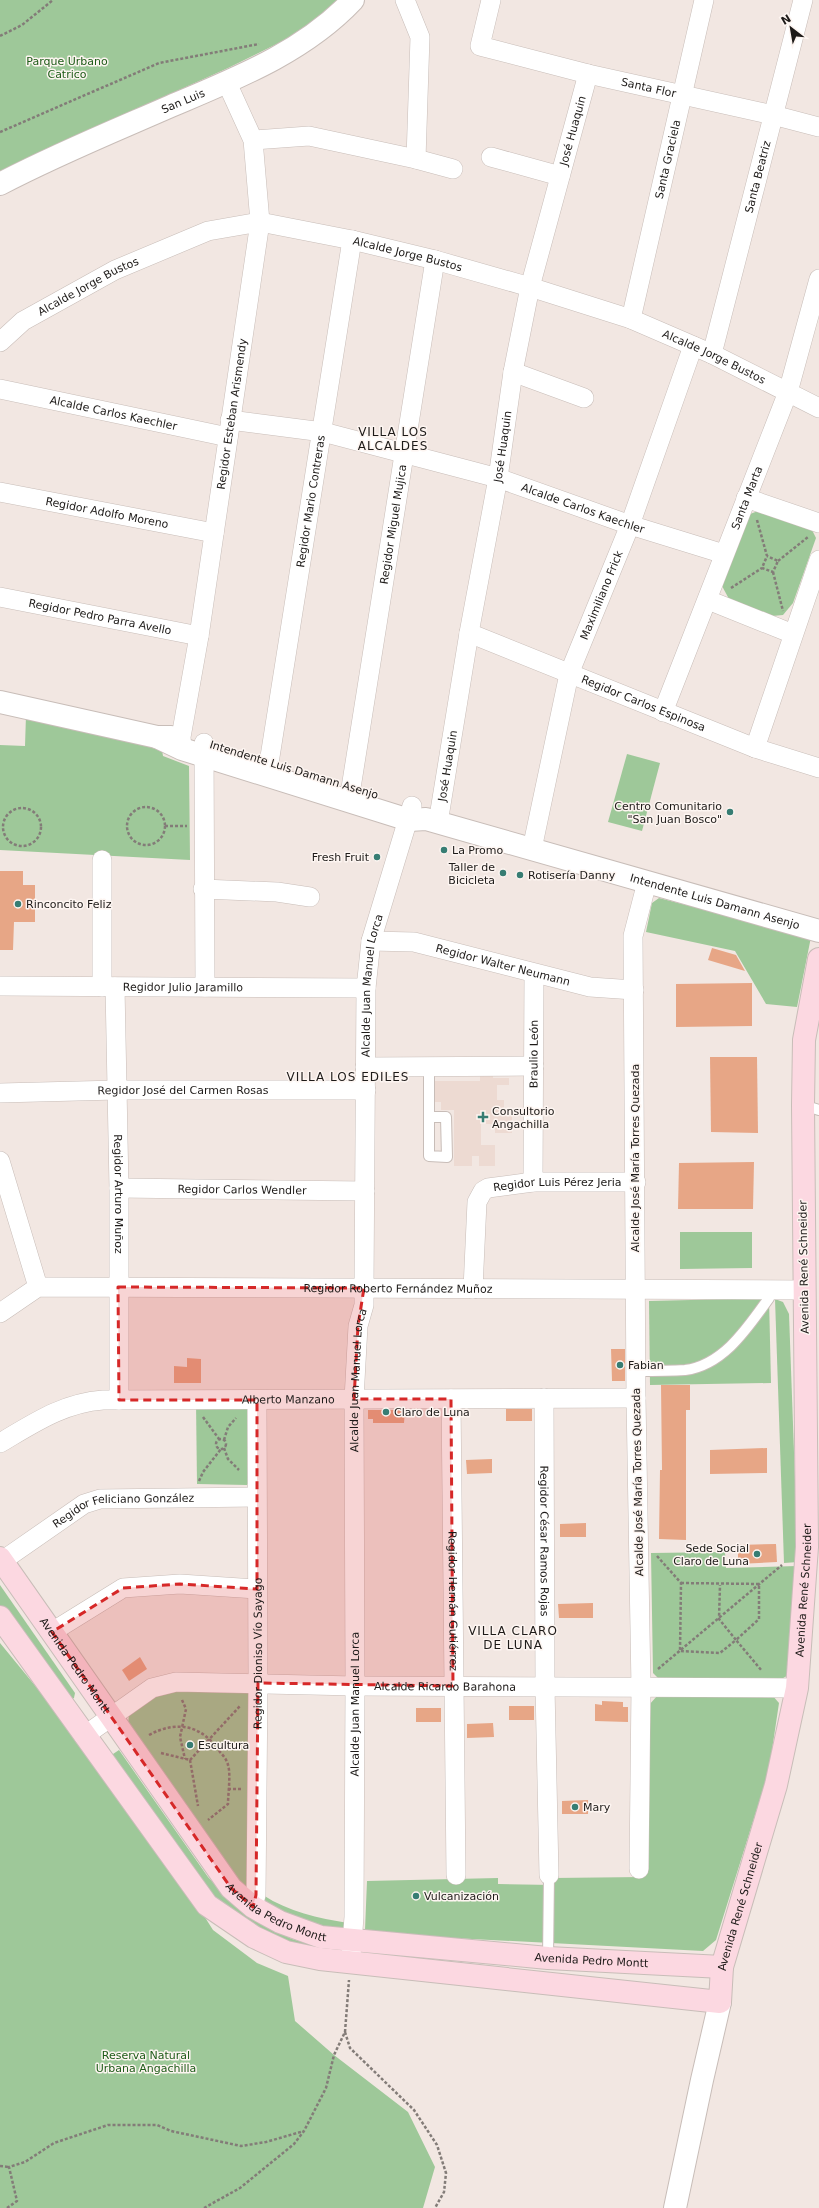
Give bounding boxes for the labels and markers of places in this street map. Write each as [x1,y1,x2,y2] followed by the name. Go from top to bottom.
[614,800,722,826] place label: Centro Comunitario "San Juan Bosco"
[725,807,735,817] marker: Centro Comunitario "San Juan Bosco"
[452,844,504,857] place label: La Promo
[439,845,449,855] marker: La Promo
[312,851,370,864] place label: Fresh Fruit
[372,852,382,862] marker: Fresh Fruit
[448,861,495,887] place label: Taller de Bicicleta
[498,868,508,878] marker: Taller de Bicicleta
[528,869,616,882] place label: Rotisería Danny
[515,870,525,880] marker: Rotisería Danny
[26,898,112,911] place label: Rinconcito Feliz
[13,899,23,909] marker: Rinconcito Feliz
[492,1105,555,1131] place label: Consultorio Angachilla
[477,1111,489,1123] marker: Consultorio Angachilla
[628,1359,664,1372] place label: Fabian
[615,1360,625,1370] marker: Fabian
[394,1406,470,1419] place label: Claro de Luna
[381,1407,391,1417] marker: Claro de Luna
[673,1542,749,1568] place label: Sede Social Claro de Luna
[752,1549,762,1559] marker: Sede Social Claro de Luna
[198,1739,249,1752] place label: Escultura
[185,1740,195,1750] marker: Escultura
[583,1801,611,1814] place label: Mary
[570,1802,580,1812] marker: Mary
[424,1890,499,1903] place label: Vulcanización
[411,1891,421,1901] marker: Vulcanización

